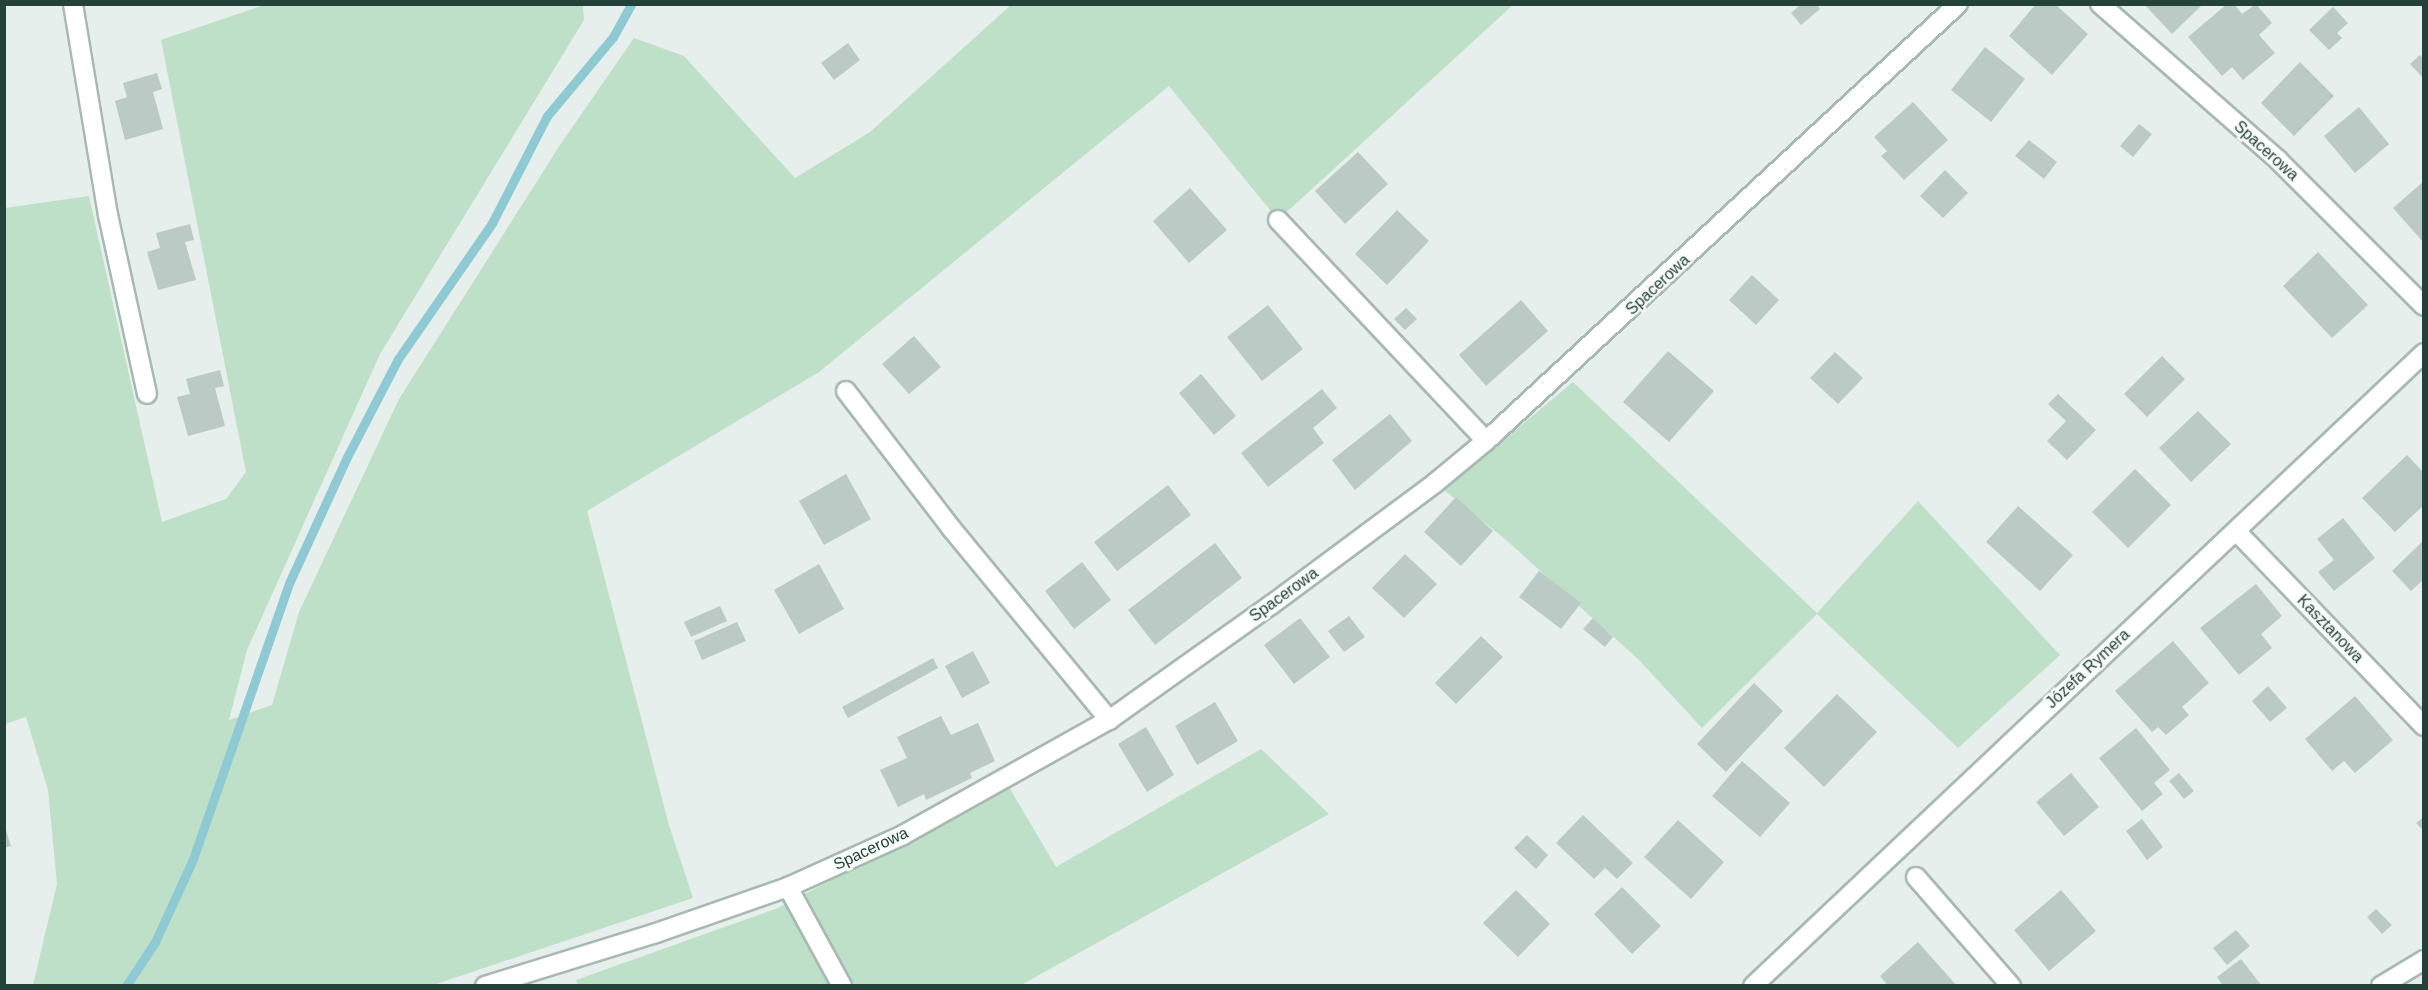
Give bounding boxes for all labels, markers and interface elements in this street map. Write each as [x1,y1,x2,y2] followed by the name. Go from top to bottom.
[2230,117,2302,185] street label: Spacerowa
[1622,251,1694,319] street label: Spacerowa
[1246,564,1322,626] street label: Spacerowa
[2293,591,2367,667] street label: Kasztanowa
[2042,625,2134,713] street label: Józefa Rymera
[831,823,911,875] street label: Spacerowa

